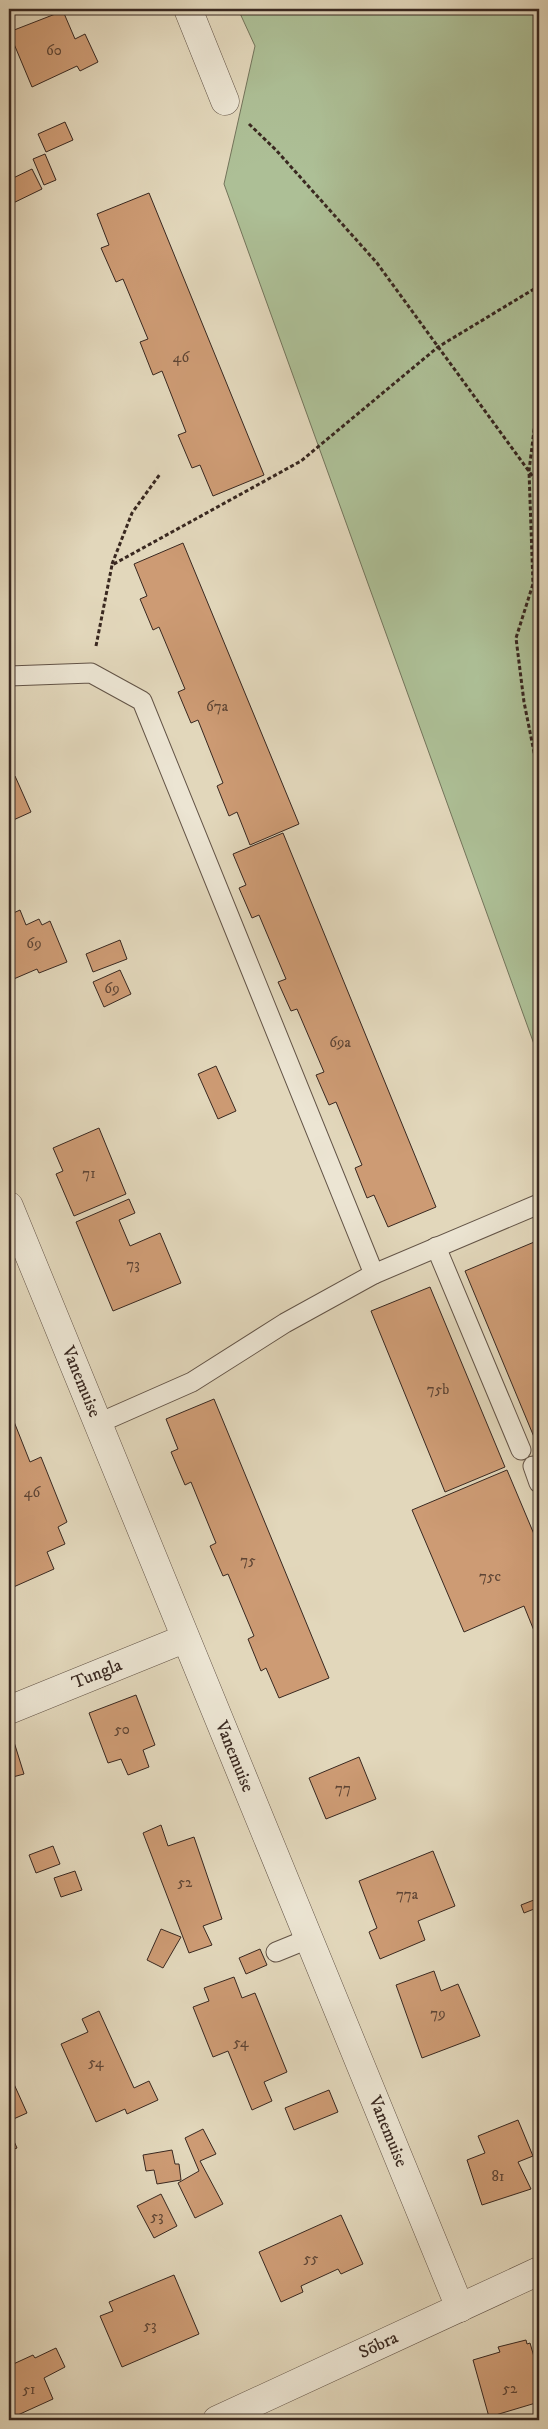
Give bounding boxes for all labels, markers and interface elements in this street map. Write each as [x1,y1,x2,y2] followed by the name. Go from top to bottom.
[46,41,62,60] house number: 60
[173,348,190,367] house number: 46
[206,697,229,716] house number: 67a
[26,934,42,953] house number: 69
[104,979,120,998] house number: 69
[329,1033,351,1052] house number: 69a
[82,1164,96,1183] house number: 71
[126,1255,140,1274] house number: 73
[56,1342,105,1421] street label: Vanemuise
[427,1380,449,1399] house number: 75b
[24,1483,41,1502] house number: 46
[240,1551,256,1570] house number: 75
[479,1567,501,1586] house number: 75c
[69,1654,126,1694] street label: Tungla
[210,1717,259,1796] street label: Vanemuise
[114,1720,130,1739] house number: 50
[335,1779,351,1798] house number: 77
[178,1873,193,1892] house number: 52
[396,1885,419,1904] house number: 77a
[430,2004,446,2023] house number: 79
[233,2033,249,2052] house number: 54
[88,2053,104,2072] house number: 54
[363,2092,412,2170] street label: Vanemuise
[491,2167,505,2186] house number: 81
[150,2207,164,2226] house number: 53
[304,2249,319,2268] house number: 55
[143,2316,157,2335] house number: 53
[355,2327,402,2364] street label: Sõbra
[503,2379,518,2398] house number: 52
[23,2380,35,2399] house number: 51

